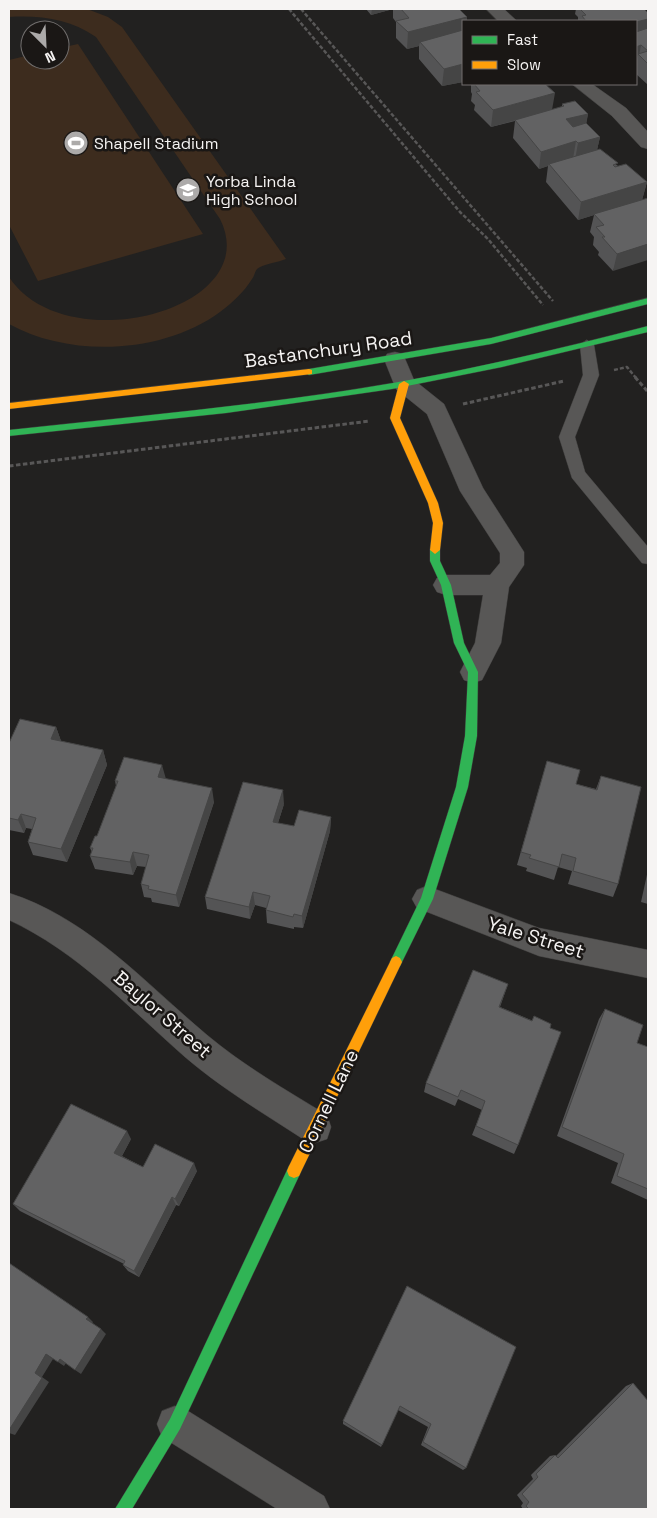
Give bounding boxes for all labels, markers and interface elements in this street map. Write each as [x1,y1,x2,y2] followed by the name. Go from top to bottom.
[20,20,70,70] north arrow
[462,20,637,85] legend
[507,30,538,49] text: Fast
[42,47,58,67] text: N
[507,55,541,74] text: Slow
[63,130,89,156] sports icon: Shapell Stadium
[94,133,218,154] place label: Shapell Stadium
[206,171,297,210] place label: Yorba Linda High School
[175,177,201,203] school or university icon: Yorba Linda High School
[243,325,414,374] street label: Bastanchury Road
[484,911,587,964] street label: Yale Street
[109,965,217,1064] street label: Baylor Street
[293,1045,364,1157] street label: Cornell Lane

